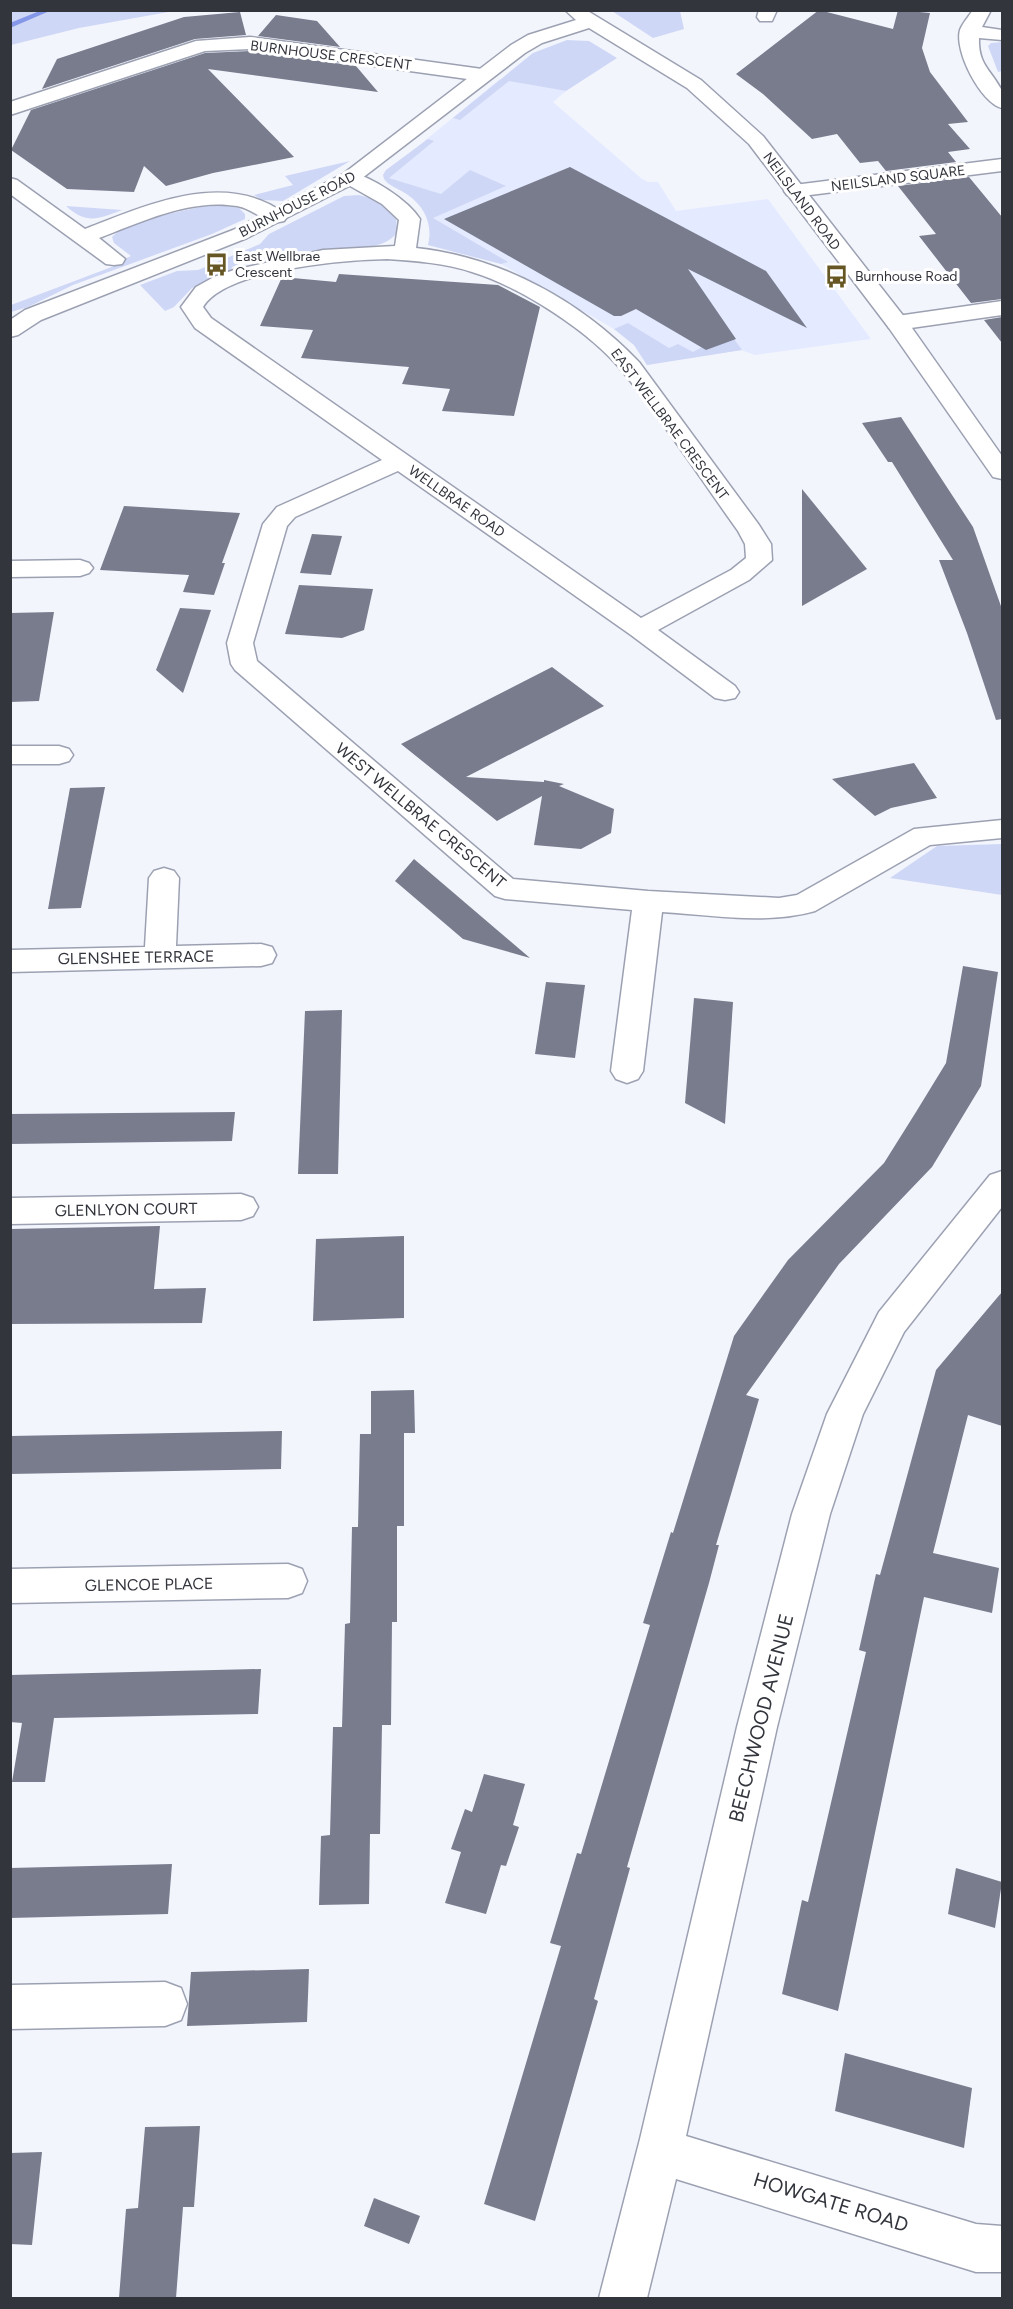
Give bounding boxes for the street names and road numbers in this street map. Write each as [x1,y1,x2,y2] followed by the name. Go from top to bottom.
[249,37,413,74] street label: BURNHOUSE CRESCENT
[759,149,844,254] street label: NEILSLAND ROAD
[830,162,966,195] street label: NEILSLAND SQUARE
[236,168,358,241] street label: BURNHOUSE ROAD
[607,345,732,504] street label: EAST WELLBRAE CRESCENT
[405,462,508,541] street label: WELLBRAE ROAD
[332,739,510,892] street label: WEST WELLBRAE CRESCENT
[57,947,215,968] street label: GLENSHEE TERRACE
[54,1199,198,1220] street label: GLENLYON COURT
[84,1574,214,1595] street label: GLENCOE PLACE
[723,1611,799,1825] street label: BEECHWOOD AVENUE
[750,2167,912,2237] street label: HOWGATE ROAD

